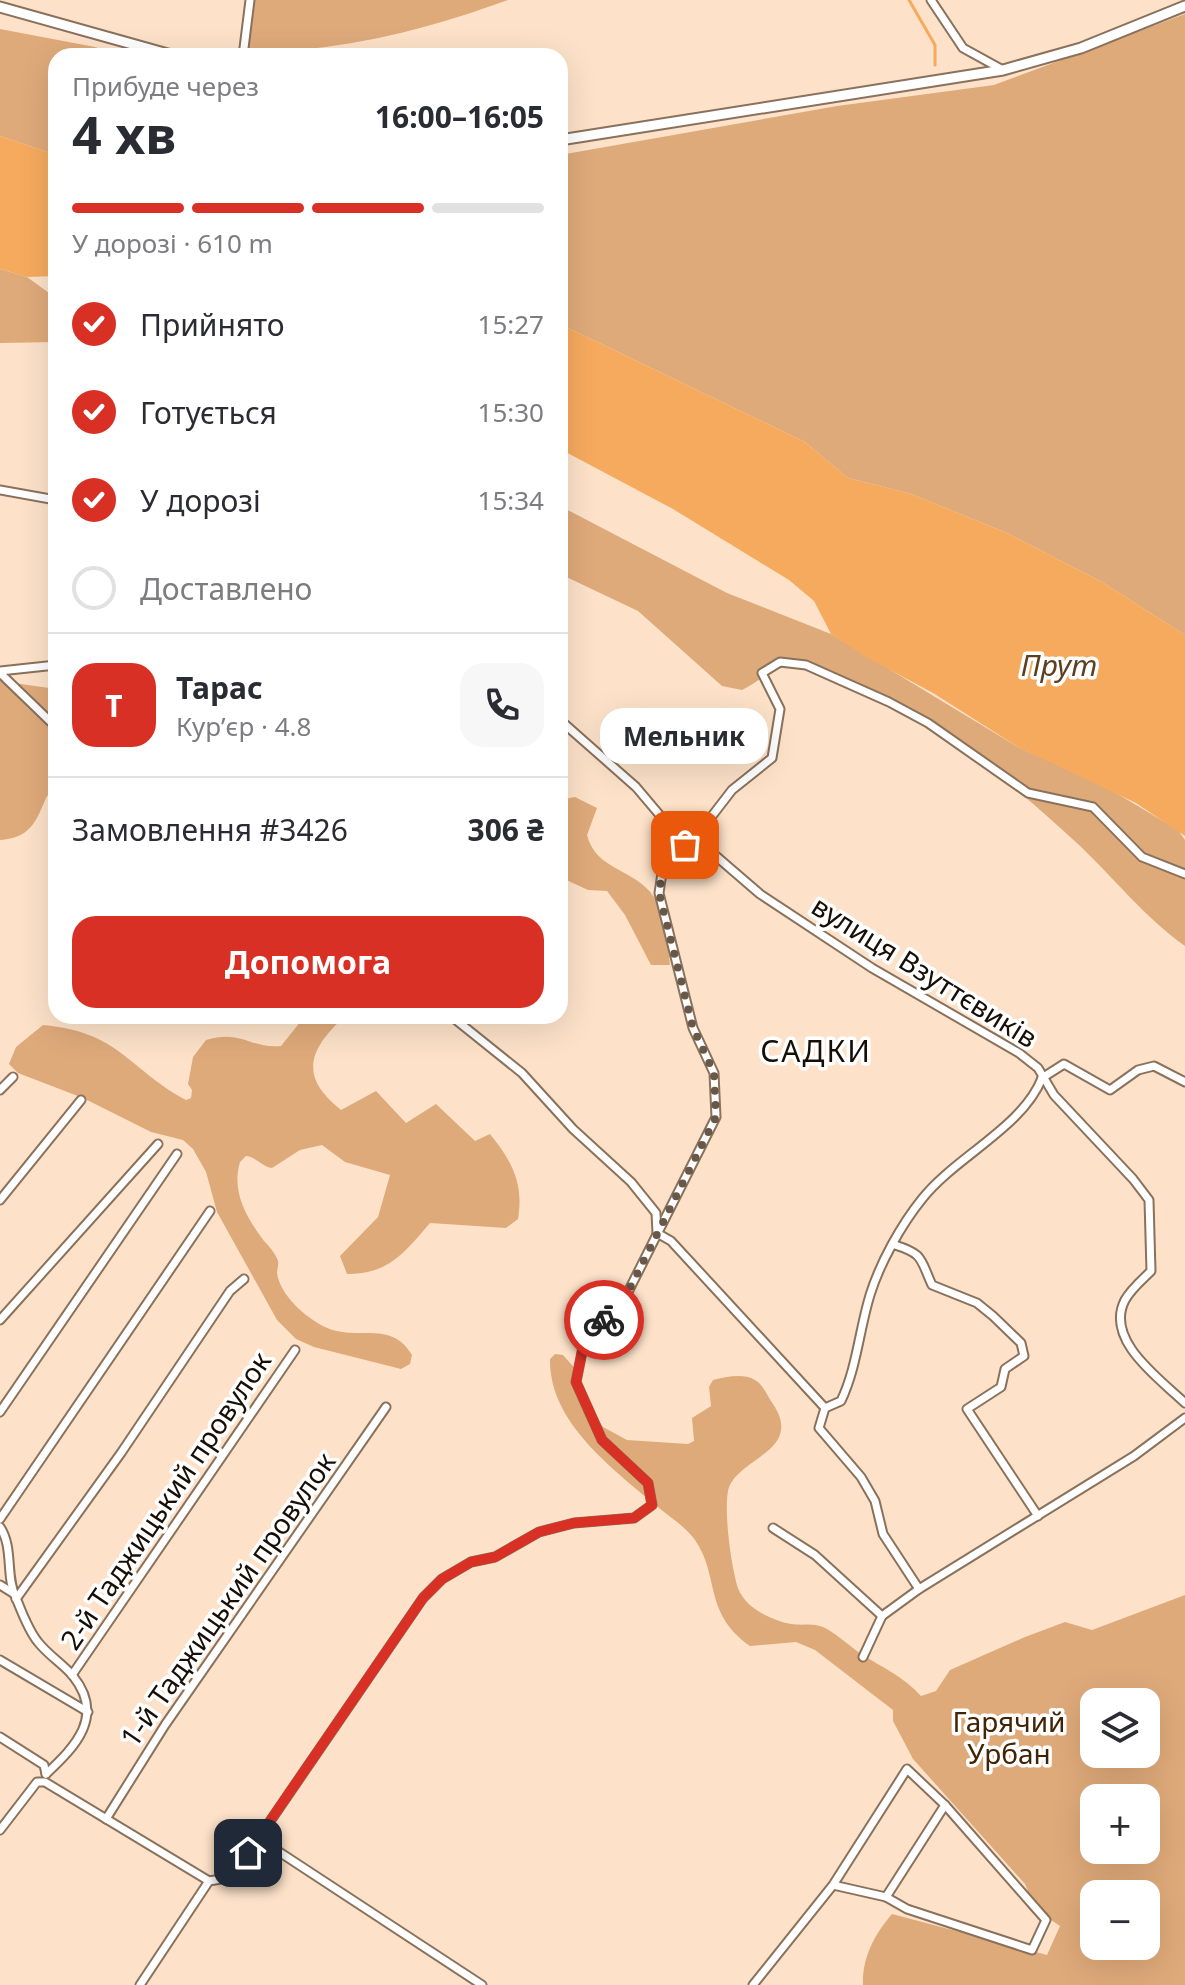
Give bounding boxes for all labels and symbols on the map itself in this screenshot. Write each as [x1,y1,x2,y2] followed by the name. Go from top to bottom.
[1021,644,1097,685] water label: Прут
[601,709,769,765] callout: Мельник
[651,811,719,879] pin
[805,886,1045,1056] street label: вулиця Взуттєвиків
[760,1030,872,1071] district label: САДКИ
[564,1280,644,1360] courier
[51,1344,279,1656] street label: 2-й Таджицький провулок
[111,1444,343,1754] street label: 1-й Таджицький провулок
[953,1702,1065,1772] park label: Гарячий Урбан
[214,1819,282,1887] pin

